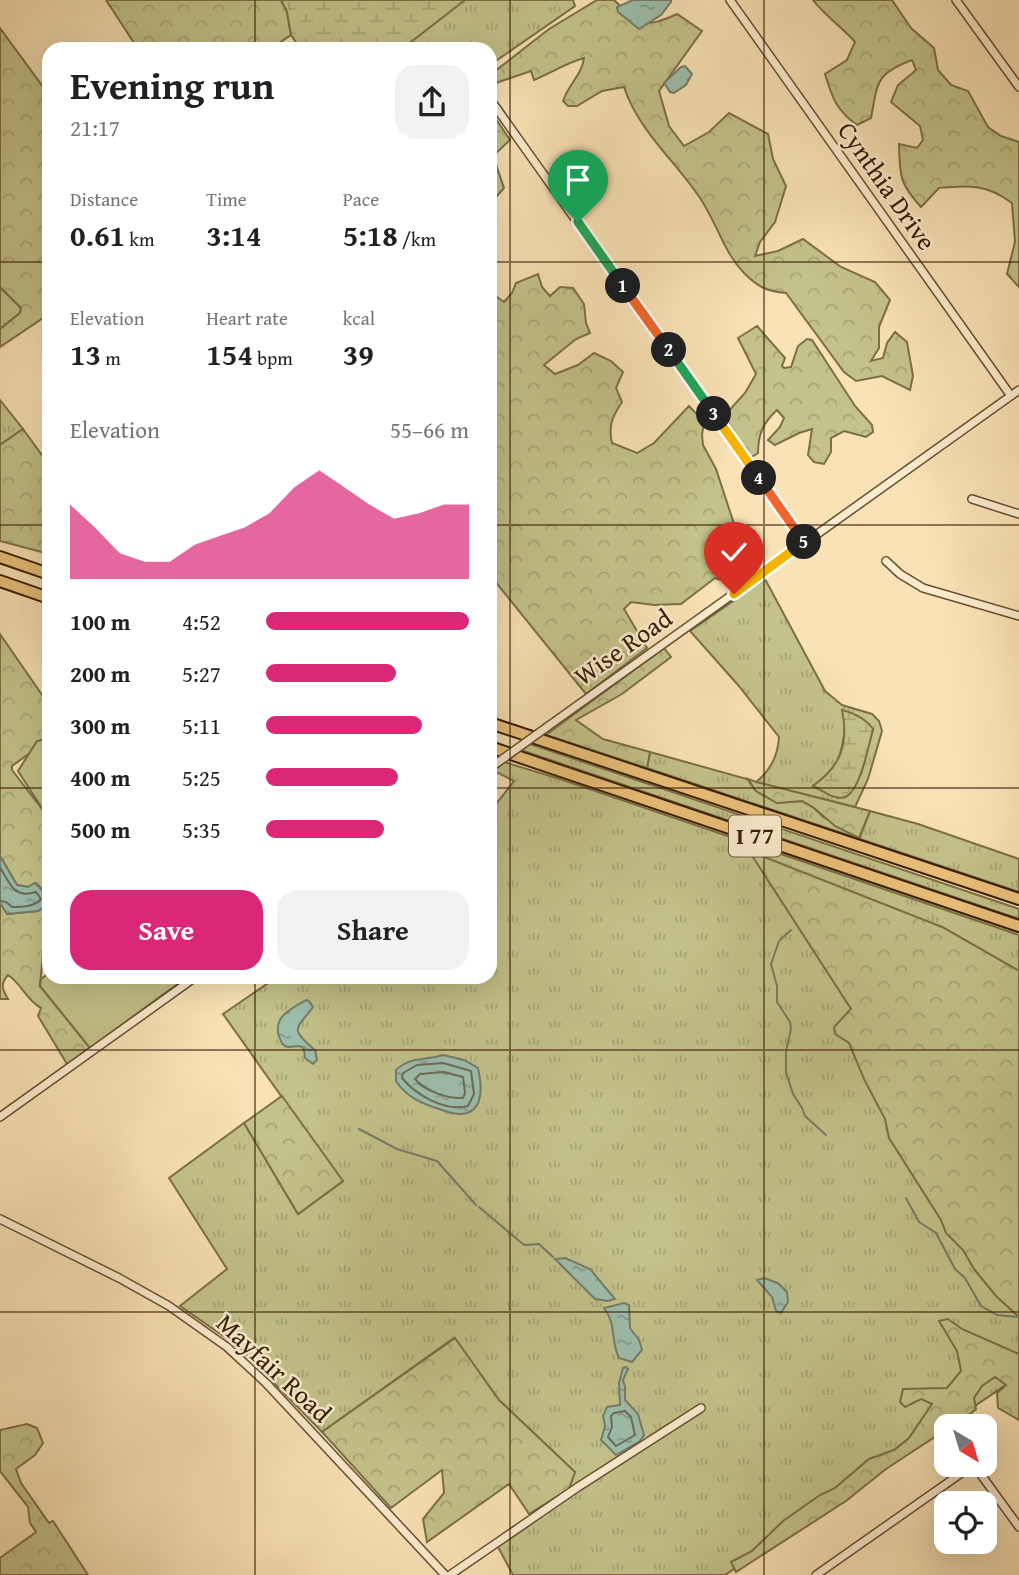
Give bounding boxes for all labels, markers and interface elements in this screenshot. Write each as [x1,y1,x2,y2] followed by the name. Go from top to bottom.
[70,57,274,113] text: Evening run
[395,65,469,139] button: share
[70,111,120,144] text: 21:17
[829,113,946,258] street label: Cynthia Drive
[548,150,608,222] pin
[559,161,597,199] icon: arrive
[70,185,138,213] text: Distance
[206,185,247,213] text: Time
[343,185,379,213] text: Pace
[70,213,125,257] text: 0.61
[206,213,261,257] text: 3:14
[343,213,398,257] text: 5:18
[125,225,154,253] text: km
[398,225,436,253] text: /km
[606,268,640,304] pin: 1
[618,271,627,299] text: 1
[70,304,144,332] text: Elevation
[206,304,288,332] text: Heart rate
[343,304,375,332] text: kcal
[70,332,101,376] text: 13
[206,332,253,376] text: 154
[343,332,374,376] text: 39
[652,332,686,368] pin: 2
[664,335,673,363] text: 2
[101,344,121,372] text: m
[253,344,293,372] text: bpm
[696,396,732,432] pin: 3
[709,399,718,427] text: 3
[70,413,160,446] text: Elevation
[390,413,469,446] text: 55–66 m
[742,461,776,496] pin: 4
[754,463,763,491] text: 4
[704,522,764,594] pin
[786,524,822,560] pin: 5
[799,527,808,555] text: 5
[715,533,753,571] icon: check
[566,598,680,695] street label: Wise Road
[70,605,131,638] text: 100 m
[182,605,221,638] text: 4:52
[70,657,131,690] text: 200 m
[182,657,221,690] text: 5:27
[70,709,131,742] text: 300 m
[182,709,221,742] text: 5:11
[70,761,131,794] text: 400 m
[182,761,221,794] text: 5:25
[70,813,131,846] text: 500 m
[182,813,221,846] text: 5:35
[729,816,781,856] road number: I 77
[70,890,263,970] button: Save
[277,890,469,970] button: Share
[208,1304,341,1432] street label: Mayfair Road
[934,1414,998,1477] north arrow
[934,1414,997,1554] map controls
[934,1491,997,1554] button: locate

